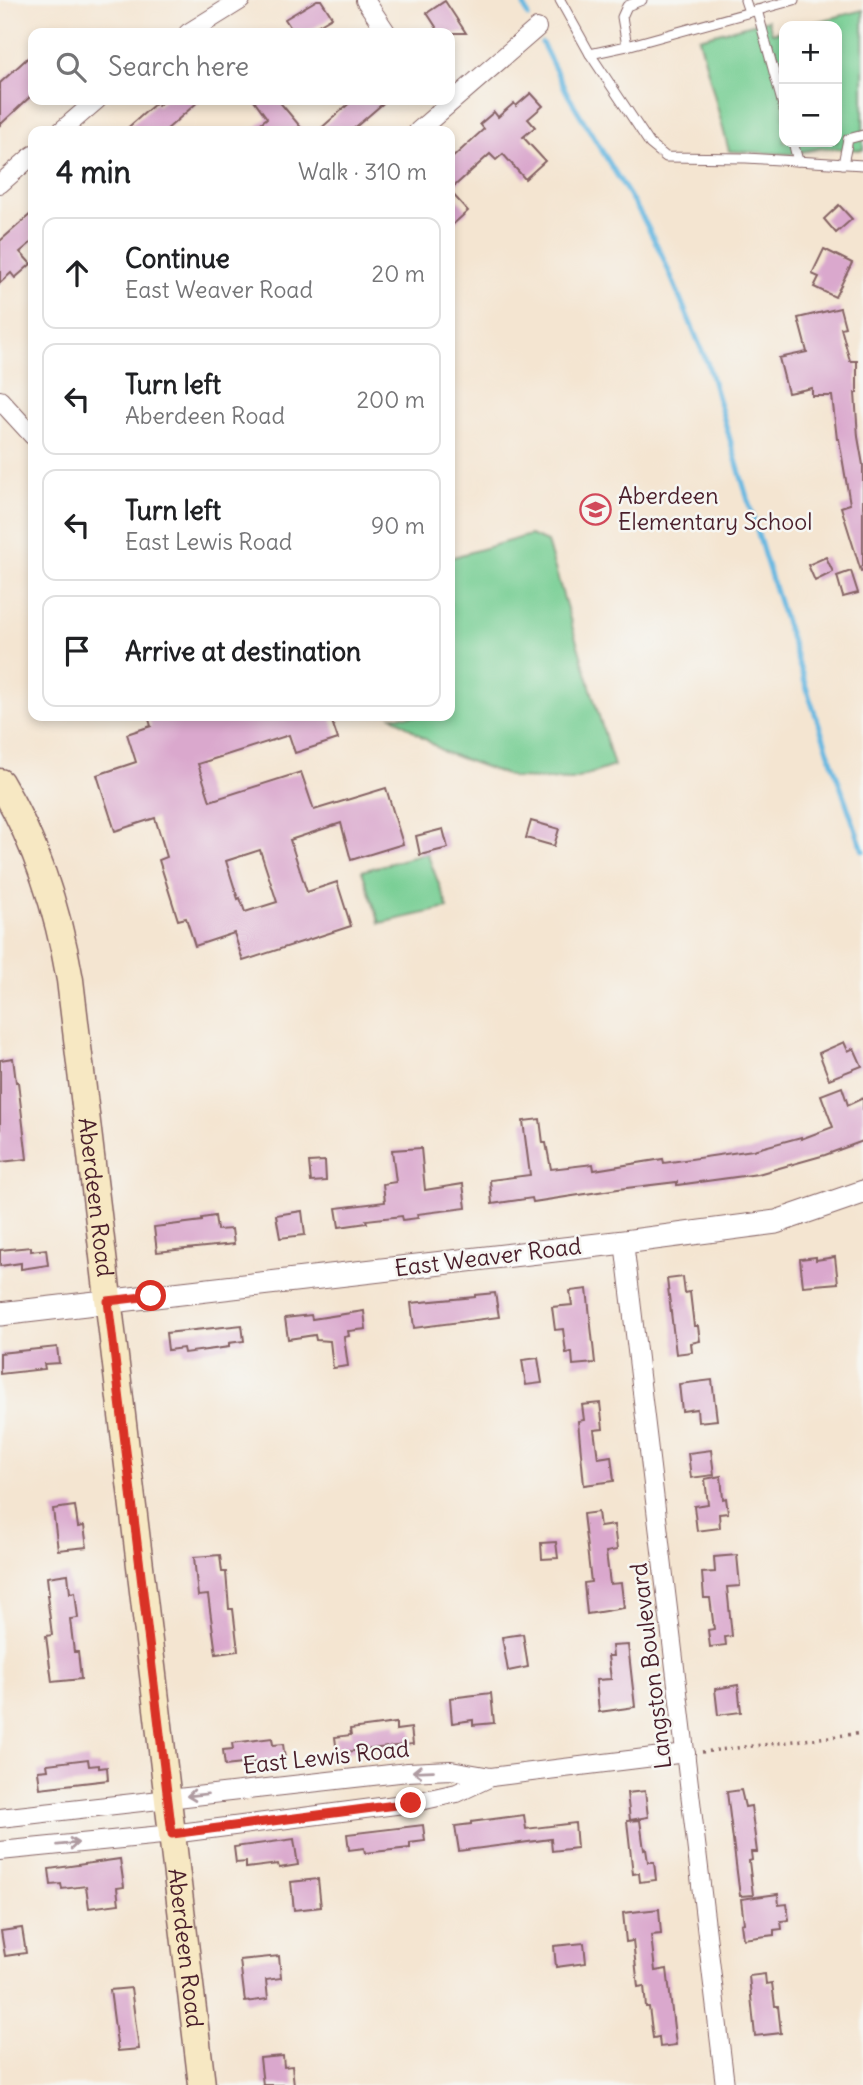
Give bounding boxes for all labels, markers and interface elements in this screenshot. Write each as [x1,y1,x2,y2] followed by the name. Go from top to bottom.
[779,21,842,147] map controls
[779,21,842,84] button: +
[28,28,455,105] search box
[52,48,90,86] icon: search
[108,50,249,83] text: Search here
[779,84,842,147] button: −
[56,153,131,191] text: 4 min
[298,157,427,186] text: Walk · 310 m
[125,242,230,275] text: Continue
[58,254,96,292] icon: ahead
[372,259,425,288] text: 20 m
[125,275,313,304] text: East Weaver Road
[125,368,221,401] text: Turn left
[58,380,96,418] icon: left
[356,385,425,414] text: 200 m
[125,401,285,430] text: Aberdeen Road
[618,481,812,536] place label: Aberdeen Elementary School
[578,492,612,526] school or university icon: Aberdeen Elementary School
[125,494,221,527] text: Turn left
[58,506,96,544] icon: left
[371,511,425,540] text: 90 m
[125,527,292,556] text: East Lewis Road
[58,632,96,670] icon: arrive
[125,635,361,668] text: Arrive at destination
[73,1116,120,1278] street label: Aberdeen Road
[393,1231,583,1282] street label: East Weaver Road
[135,1280,166,1311] route start
[623,1561,678,1771] street label: Langston Boulevard
[241,1733,411,1780] street label: East Lewis Road
[412,1765,435,1778] one-way arrow
[395,1787,426,1818] route end
[186,1789,209,1802] one-way arrow
[56,1838,79,1851] one-way arrow
[162,1867,210,2029] street label: Aberdeen Road

